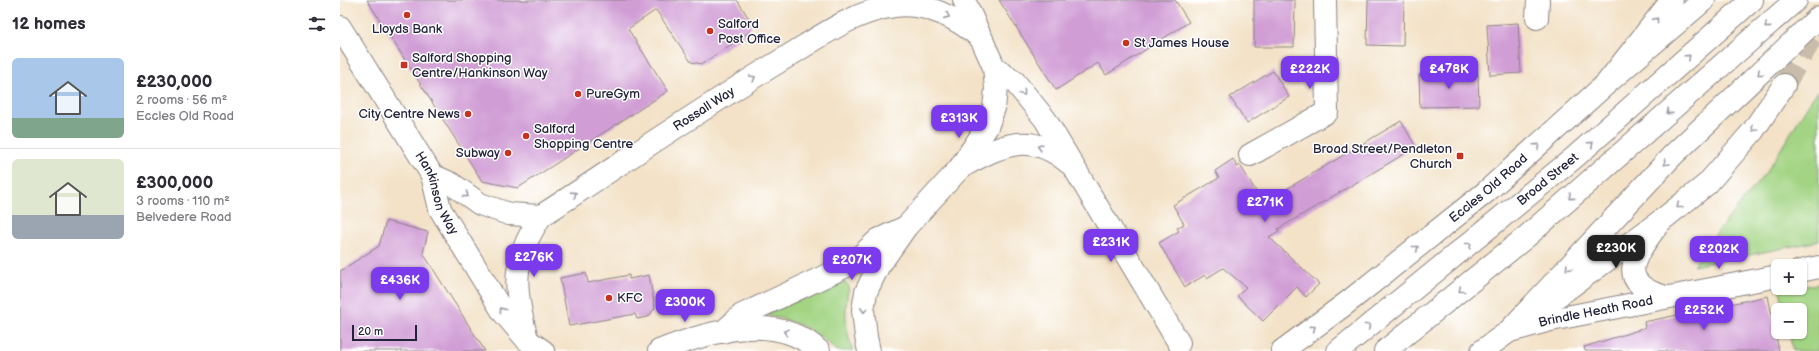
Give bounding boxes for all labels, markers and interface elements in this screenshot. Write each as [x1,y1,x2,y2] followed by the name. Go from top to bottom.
[402,10,412,20] marker: Lloyds Bank
[943,11,950,19] one-way arrow
[306,13,328,35] icon: filters
[12,14,86,34] text: 12 homes
[718,16,781,47] place label: Salford Post Office
[1651,17,1658,24] one-way arrow
[372,21,443,37] place label: Lloyds Bank
[1764,21,1771,28] one-way arrow
[705,26,715,36] marker: Salford Post Office
[1134,35,1229,51] place label: St James House
[1121,38,1131,48] marker: St James House
[412,50,548,81] place label: Salford Shopping Centre/Hankinson Way
[1683,55,1690,62] one-way arrow
[1282,56,1338,90] pin: £222K
[1421,56,1477,90] pin: £478K
[399,60,409,70] marker: Salford Shopping Centre/Hankinson Way
[1290,61,1330,77] text: £222K
[1429,61,1469,77] text: £478K
[1757,68,1765,76] one-way arrow
[136,72,212,92] text: £230,000
[44,74,92,122] icon: home
[749,75,756,82] one-way arrow
[670,83,738,135] street label: Rossall Way
[586,86,640,102] place label: PureGym
[1019,88,1026,96] one-way arrow
[573,89,583,99] marker: PureGym
[136,92,227,108] text: 2 rooms · 56 m²
[931,105,987,139] pin: £313K
[359,106,461,122] place label: City Centre News
[1666,107,1674,114] one-way arrow
[136,108,234,124] text: Eccles Old Road
[463,109,473,119] marker: City Centre News
[940,110,978,126] text: £313K
[534,121,634,152] place label: Salford Shopping Centre
[1752,124,1759,131] one-way arrow
[521,131,531,141] marker: Salford Shopping Centre
[1313,141,1452,172] place label: Broad Street/Pendleton Church
[1586,142,1593,149] one-way arrow
[1036,143,1043,152] one-way arrow
[1532,144,1539,151] one-way arrow
[456,145,500,161] place label: Subway
[503,148,513,158] marker: Subway
[411,149,462,238] street label: Hankinson Way
[1446,150,1531,226] street label: Eccles Old Road
[1514,150,1582,209] street label: Broad Street
[1455,151,1465,161] marker: Broad Street/Pendleton Church
[1664,158,1671,165] one-way arrow
[136,173,213,193] text: £300,000
[44,175,92,223] icon: home
[1237,189,1293,223] pin: £271K
[461,190,468,197] one-way arrow
[570,191,577,199] one-way arrow
[136,193,230,209] text: 3 rooms · 110 m²
[1568,193,1576,200] one-way arrow
[1246,194,1284,210] text: £271K
[1676,202,1683,209] one-way arrow
[136,209,232,225] text: Belvedere Road
[1083,229,1139,263] pin: £231K
[1092,234,1130,250] text: £231K
[1588,235,1644,269] pin: £230K
[1691,236,1747,270] pin: £202K
[1596,240,1636,256] text: £230K
[1699,241,1739,257] text: £202K
[1464,242,1472,249] one-way arrow
[506,244,562,278] pin: £276K
[1411,245,1418,252] one-way arrow
[824,247,880,281] pin: £207K
[514,249,554,265] text: £276K
[832,252,872,268] text: £207K
[1771,259,1807,339] map controls
[1771,259,1807,295] button: +
[1565,263,1573,271] one-way arrow
[372,267,428,301] pin: £436K
[380,272,420,288] text: £436K
[1458,285,1465,292] one-way arrow
[657,289,713,323] pin: £300K
[617,290,642,306] place label: KFC
[1537,292,1654,331] street label: Brindle Heath Road
[604,293,614,303] marker: KFC
[665,294,705,310] text: £300K
[1676,297,1732,331] pin: £252K
[1684,302,1724,318] text: £252K
[1771,303,1807,339] button: −
[499,307,507,314] one-way arrow
[859,307,868,313] one-way arrow
[352,323,417,342] scale bar
[1363,324,1371,331] one-way arrow
[358,325,383,338] text: 20 m
[1309,326,1316,333] one-way arrow
[783,328,790,337] one-way arrow

